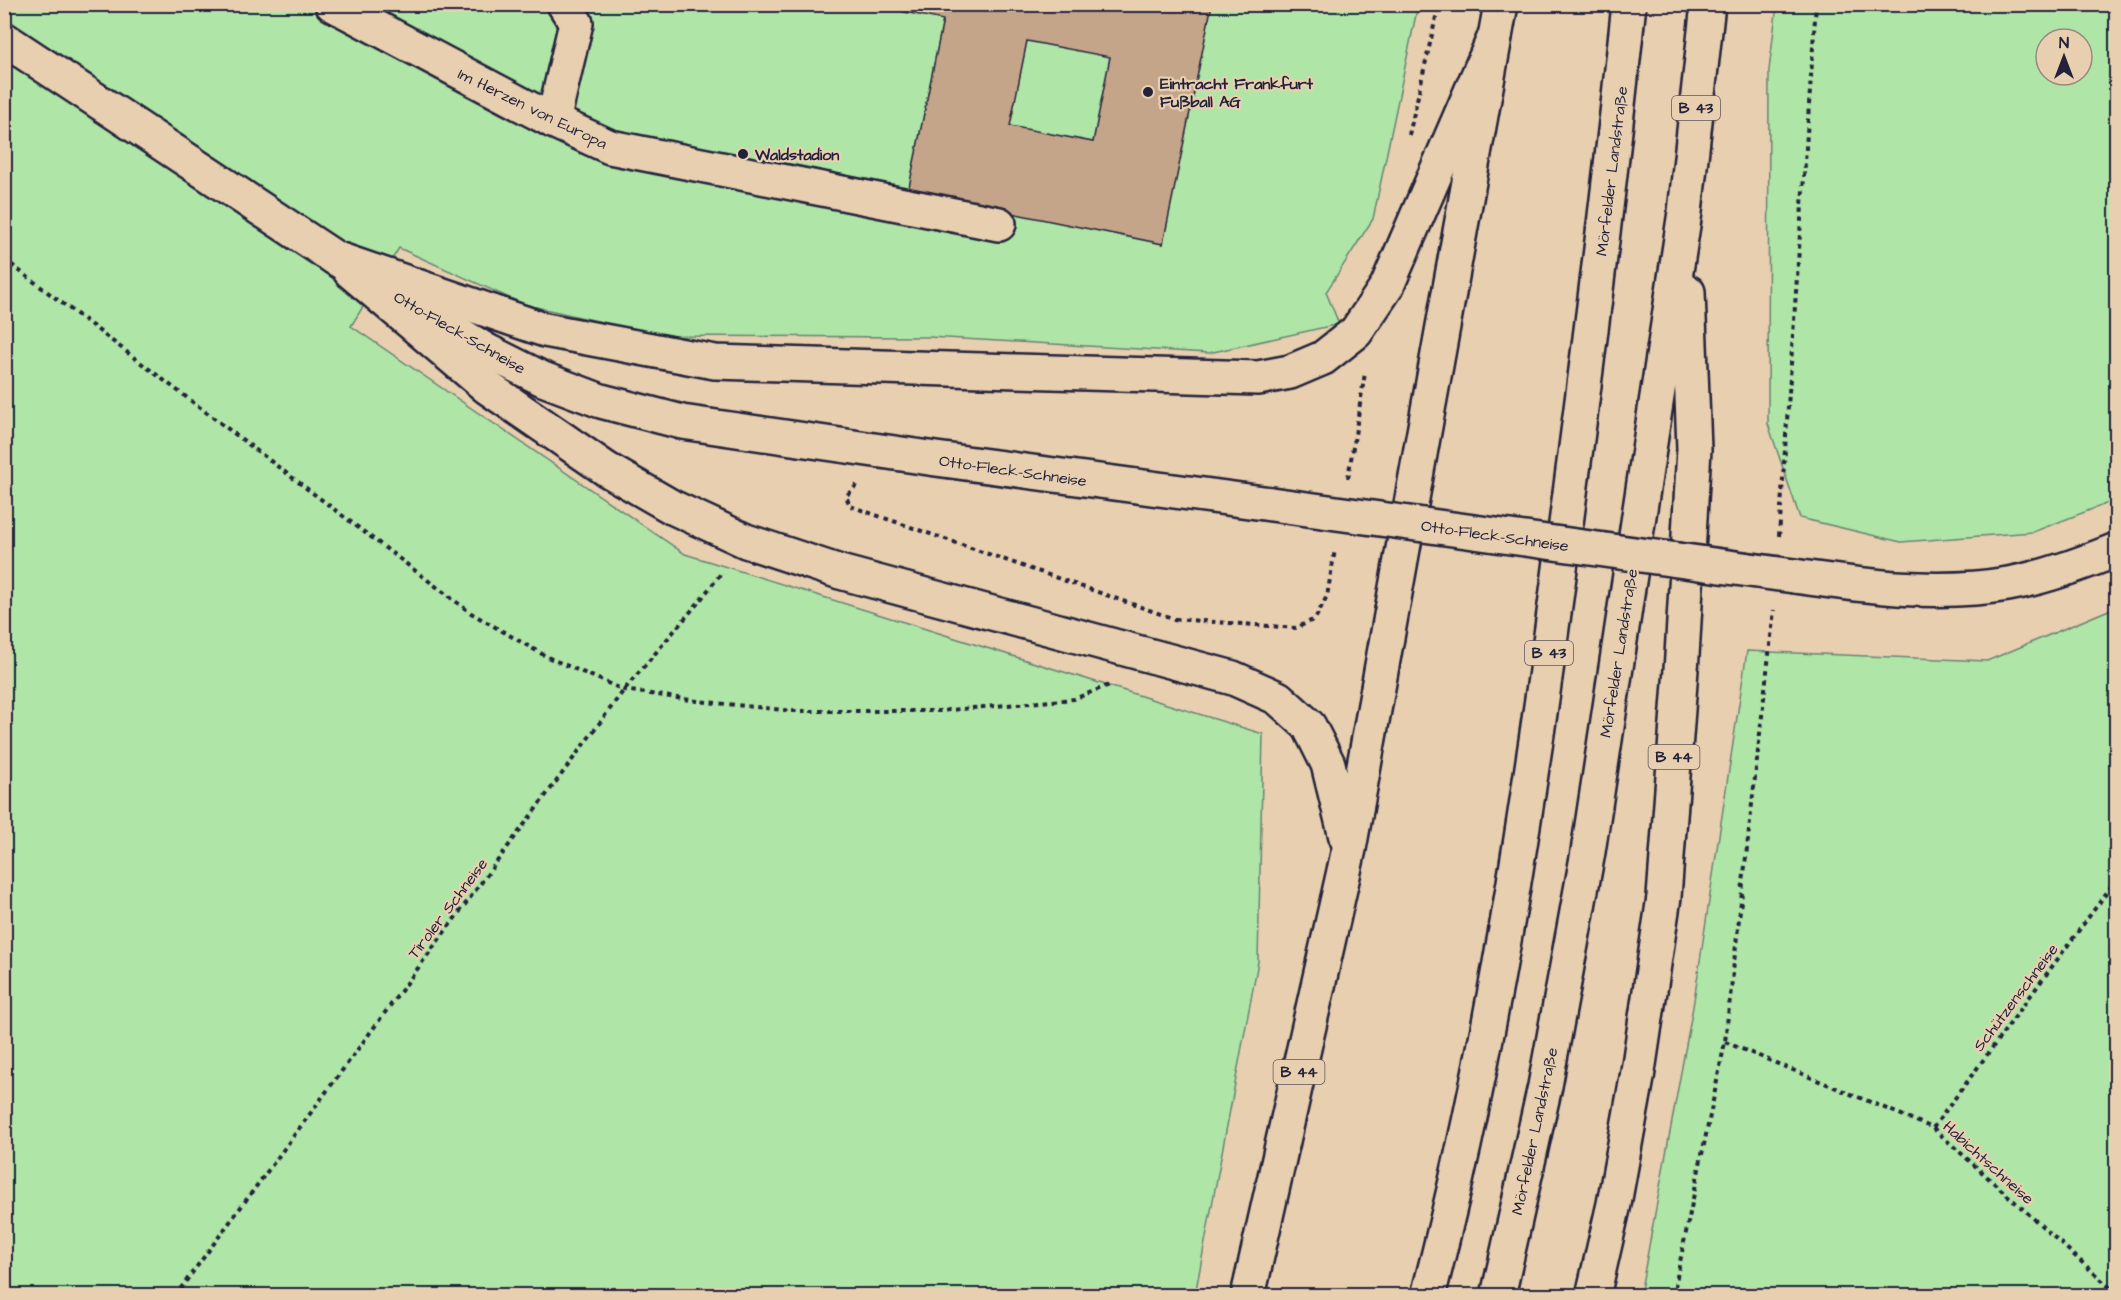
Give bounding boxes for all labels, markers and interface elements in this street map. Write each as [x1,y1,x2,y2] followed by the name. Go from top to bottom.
[2034,27,2094,87] north arrow
[2059,32,2069,54] text: N
[454,63,611,155] street label: Im Herzen von Europa
[1160,73,1314,113] place label: Eintracht Frankfurt Fußball AG
[1141,85,1155,99] marker: Eintracht Frankfurt Fußball AG
[1591,85,1633,257] street label: Mörfelder Landstraße
[1672,96,1720,120] road number: B 43
[754,144,839,166] place label: Waldstadion
[736,147,750,161] marker: Waldstadion
[390,286,530,380] street label: Otto-Fleck-Schneise
[938,450,1088,492] street label: Otto-Fleck-Schneise
[1420,515,1570,557] street label: Otto-Fleck-Schneise
[1595,567,1643,739] street label: Mörfelder Landstraße
[1525,641,1573,665] road number: B 43
[1648,745,1700,769] road number: B 44
[403,854,493,963] street label: Tiroler Schneise
[1968,939,2064,1056] street label: Schützenschneise
[1506,1045,1564,1217] street label: Mörfelder Landstraße
[1274,1060,1324,1084] road number: B 44
[1938,1116,2039,1210] street label: Habichtschneise

